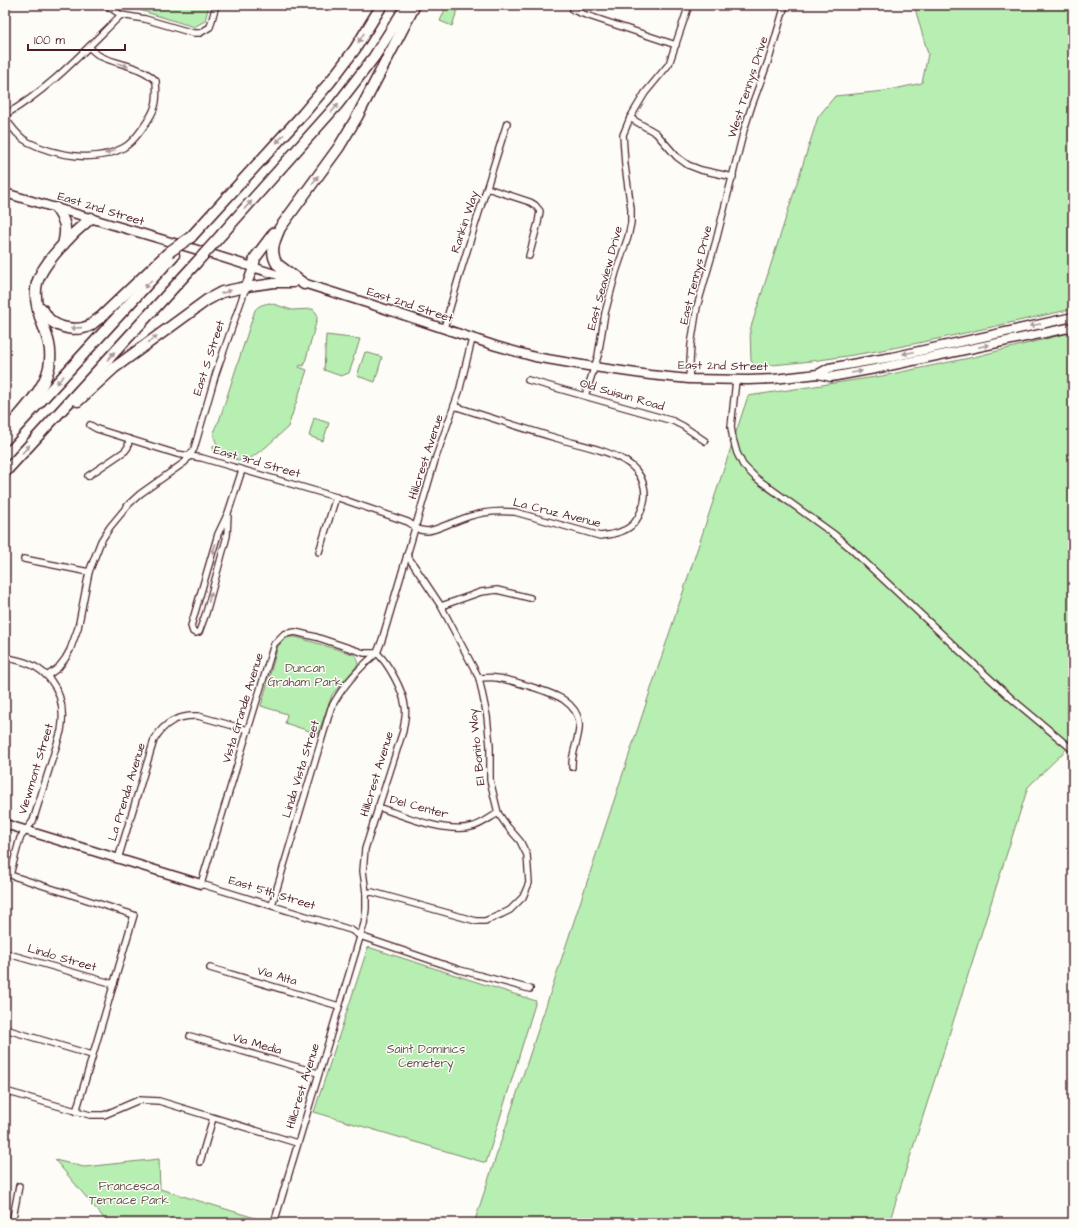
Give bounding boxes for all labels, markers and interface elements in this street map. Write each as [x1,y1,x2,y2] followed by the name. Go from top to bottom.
[28,26,125,52] scale bar
[34,32,65,49] text: 100 m
[358,32,365,44] one-way arrow
[724,34,774,140] street label: West Tennys Drive
[118,62,130,68] one-way arrow
[330,103,339,113] one-way arrow
[275,134,285,144] one-way arrow
[104,149,116,155] one-way arrow
[311,175,319,185] one-way arrow
[56,188,147,230] street label: East 2nd Street
[447,188,484,256] street label: Rankin Way
[243,200,253,210] one-way arrow
[676,223,718,326] street label: East Tennys Drive
[583,224,627,332] street label: East Seaview Drive
[143,279,152,289] one-way arrow
[365,283,455,327] street label: East 2nd Street
[220,289,232,295] one-way arrow
[189,318,229,398] street label: East S Street
[1029,323,1041,329] one-way arrow
[69,325,82,331] one-way arrow
[147,334,158,343] one-way arrow
[978,342,990,348] one-way arrow
[106,351,115,360] one-way arrow
[902,351,914,357] one-way arrow
[678,357,768,375] street label: East 2nd Street
[851,369,863,375] one-way arrow
[55,375,65,385] one-way arrow
[578,375,666,415] street label: Old Suisun Road
[404,412,448,502] street label: Hillcrest Avenue
[212,441,303,483] street label: East 3rd Street
[21,444,31,454] one-way arrow
[511,494,603,532] street label: La Cruz Avenue
[211,544,217,556] one-way arrow
[208,590,214,603] one-way arrow
[218,650,268,765] street label: Vista Grande Avenue
[268,660,343,691] park label: Duncan Graham Park
[464,707,490,786] street label: El Bonito Way
[278,718,324,820] street label: Linda Vista Street
[14,721,58,817] street label: Viewmont Street
[356,729,398,819] street label: Hillcrest Avenue
[104,740,150,843] street label: La Prenda Avenue
[388,791,451,823] street label: Del Center
[226,872,318,914] street label: East 5th Street
[26,940,99,976] street label: Lindo Street
[255,962,299,990] street label: Via Alta
[230,1029,284,1059] street label: Via Media
[282,1041,324,1131] street label: Hillcrest Avenue
[387,1041,465,1073] park label: Saint Dominics Cemetery
[89,1178,170,1209] park label: Francesca Terrace Park

